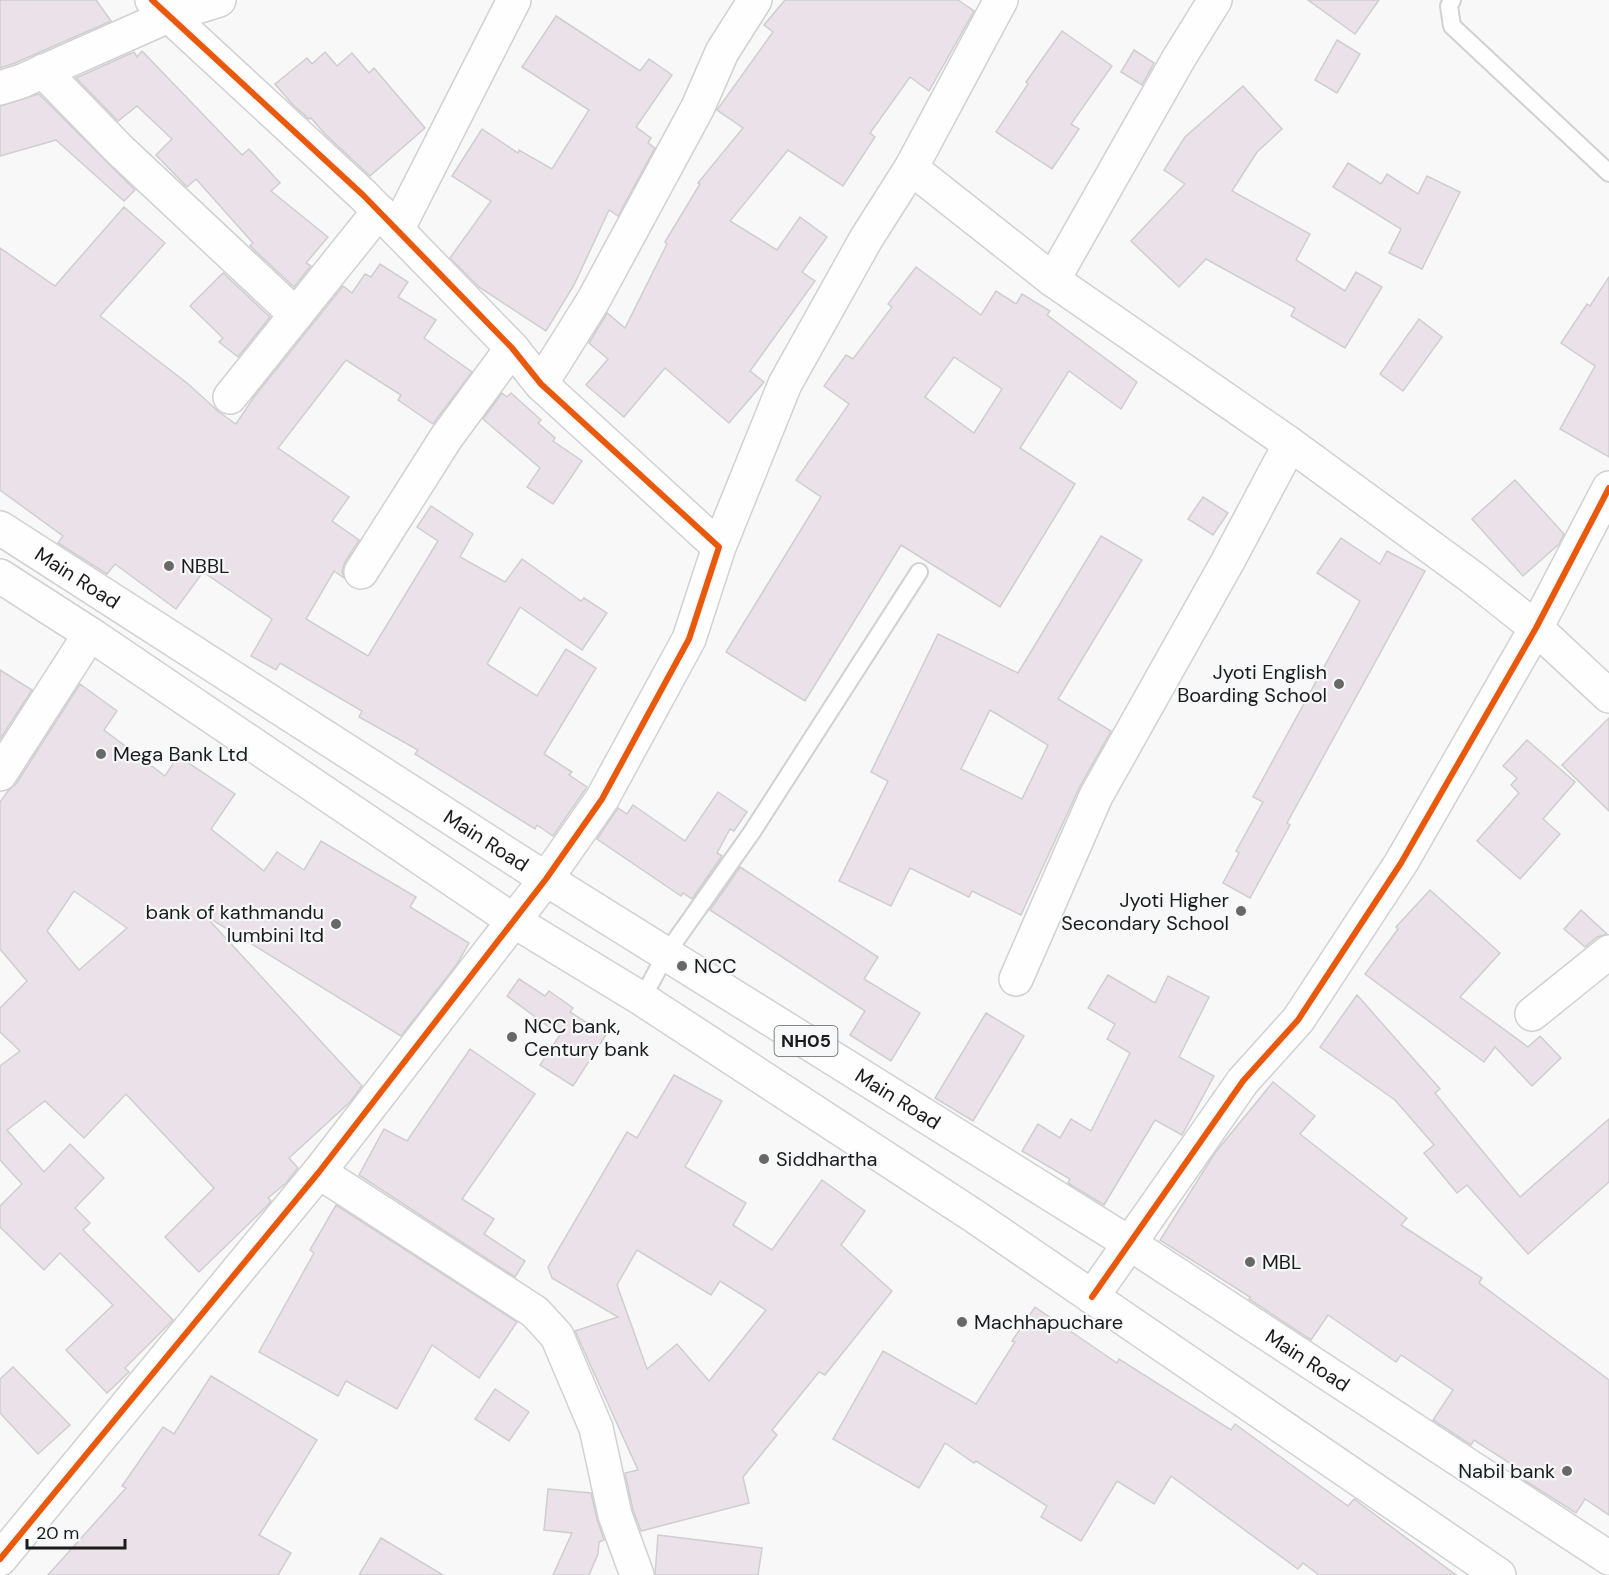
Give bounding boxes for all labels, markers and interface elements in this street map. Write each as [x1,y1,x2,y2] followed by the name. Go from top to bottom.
[30,541,125,615] street label: Main Road
[181,553,229,579] place label: NBBL
[162,559,176,573] marker: NBBL
[1177,659,1327,708] place label: Jyoti English Boarding School
[1332,677,1346,691] marker: Jyoti English Boarding School
[113,741,248,767] place label: Mega Bank Ltd
[94,747,108,761] marker: Mega Bank Ltd
[439,804,534,877] street label: Main Road
[1061,887,1229,936] place label: Jyoti Higher Secondary School
[146,899,324,948] place label: bank of kathmandu lumbini ltd
[1234,904,1248,918] marker: Jyoti Higher Secondary School
[329,917,343,931] marker: bank of kathmandu lumbini ltd
[694,953,737,979] place label: NCC
[675,959,689,973] marker: NCC
[524,1013,649,1062] place label: NCC bank, Century bank
[774,1026,838,1056] road number: NH05
[505,1030,519,1044] marker: NCC bank, Century bank
[850,1062,946,1135] street label: Main Road
[776,1146,877,1172] place label: Siddhartha
[757,1152,771,1166] marker: Siddhartha
[1262,1249,1301,1275] place label: MBL
[1243,1255,1257,1269] marker: MBL
[974,1309,1123,1335] place label: Machhapuchare
[955,1315,969,1329] marker: Machhapuchare
[1260,1323,1355,1397] street label: Main Road
[1458,1458,1555,1484] place label: Nabil bank
[1560,1464,1574,1478] marker: Nabil bank
[27,1512,124,1550] scale bar
[36,1521,79,1545] text: 20 m

